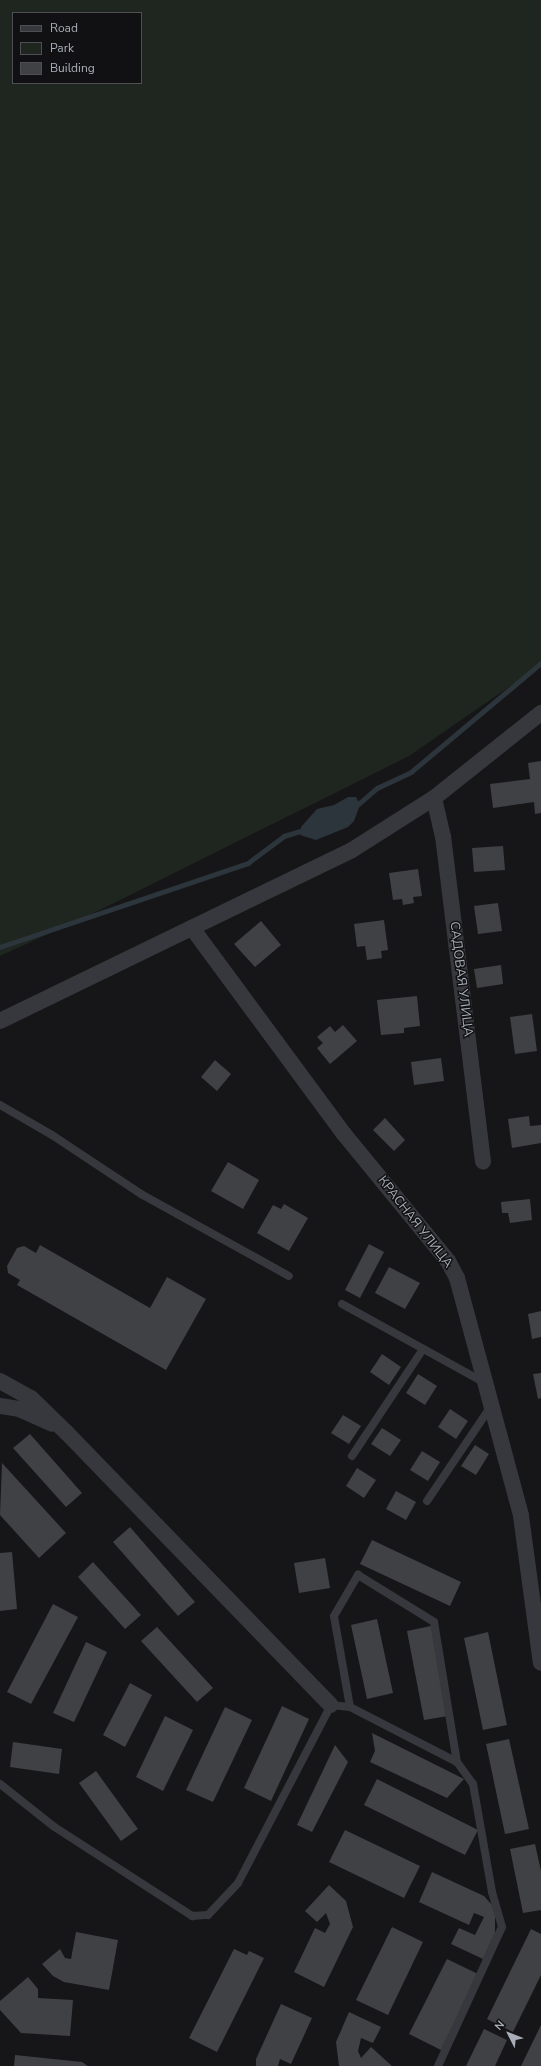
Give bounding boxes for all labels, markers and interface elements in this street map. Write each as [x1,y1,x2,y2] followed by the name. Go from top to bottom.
[12,12,142,84] legend
[50,20,78,36] text: Road
[50,40,74,56] text: Park
[50,60,95,76] text: Building
[446,921,476,1037] street label: САДОВАЯ УЛИЦА
[374,1173,456,1271] street label: КРАСНАЯ УЛИЦА
[489,2014,529,2054] north arrow
[491,2018,508,2034] text: N

